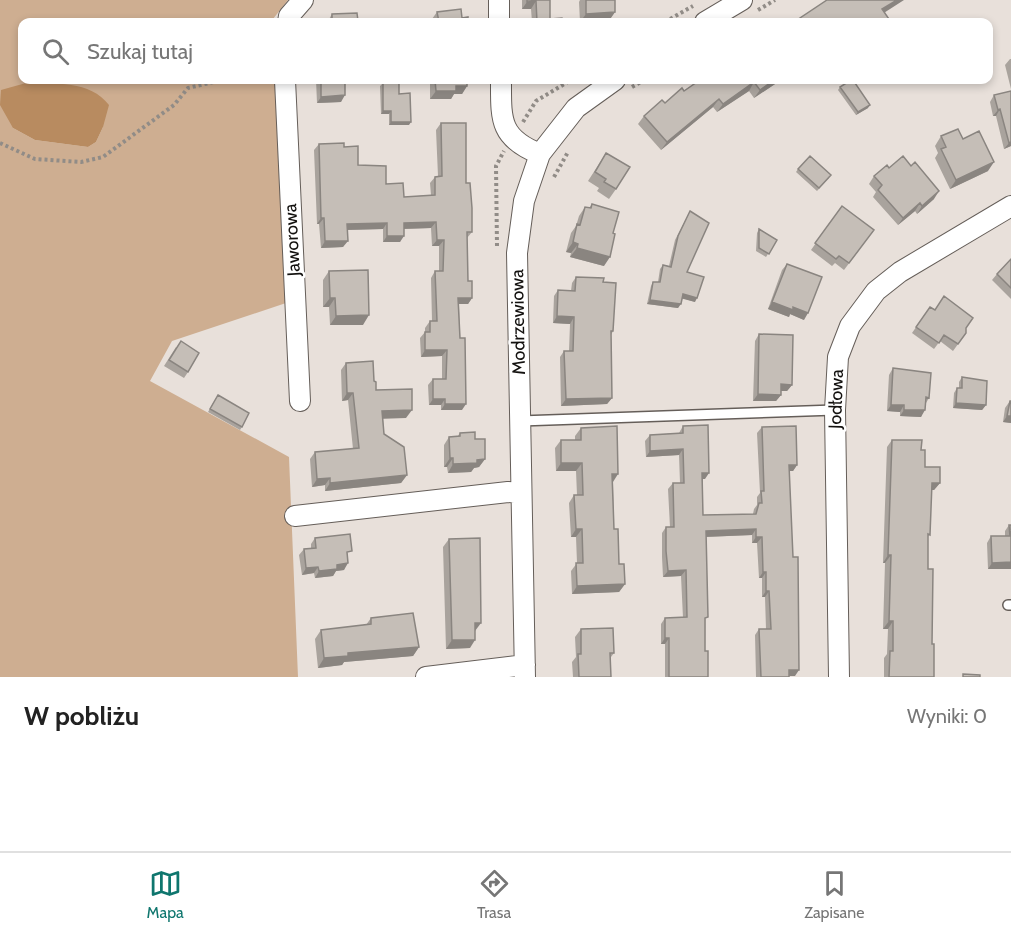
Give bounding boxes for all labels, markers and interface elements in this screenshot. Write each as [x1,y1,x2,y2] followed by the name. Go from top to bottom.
[18,18,993,84] search box
[39,35,72,68] icon: search
[87,38,193,65] text: Szukaj tutaj
[279,203,305,278] street label: Jaworowa
[506,269,530,375] street label: Modrzewiowa
[824,368,848,430] street label: Jodłowa
[24,700,139,732] text: W pobliżu
[907,704,987,728] text: Wyniki: 0
[147,867,184,922] tab: Mapa
[477,867,511,922] tab: Trasa
[804,867,864,922] tab: Zapisane

